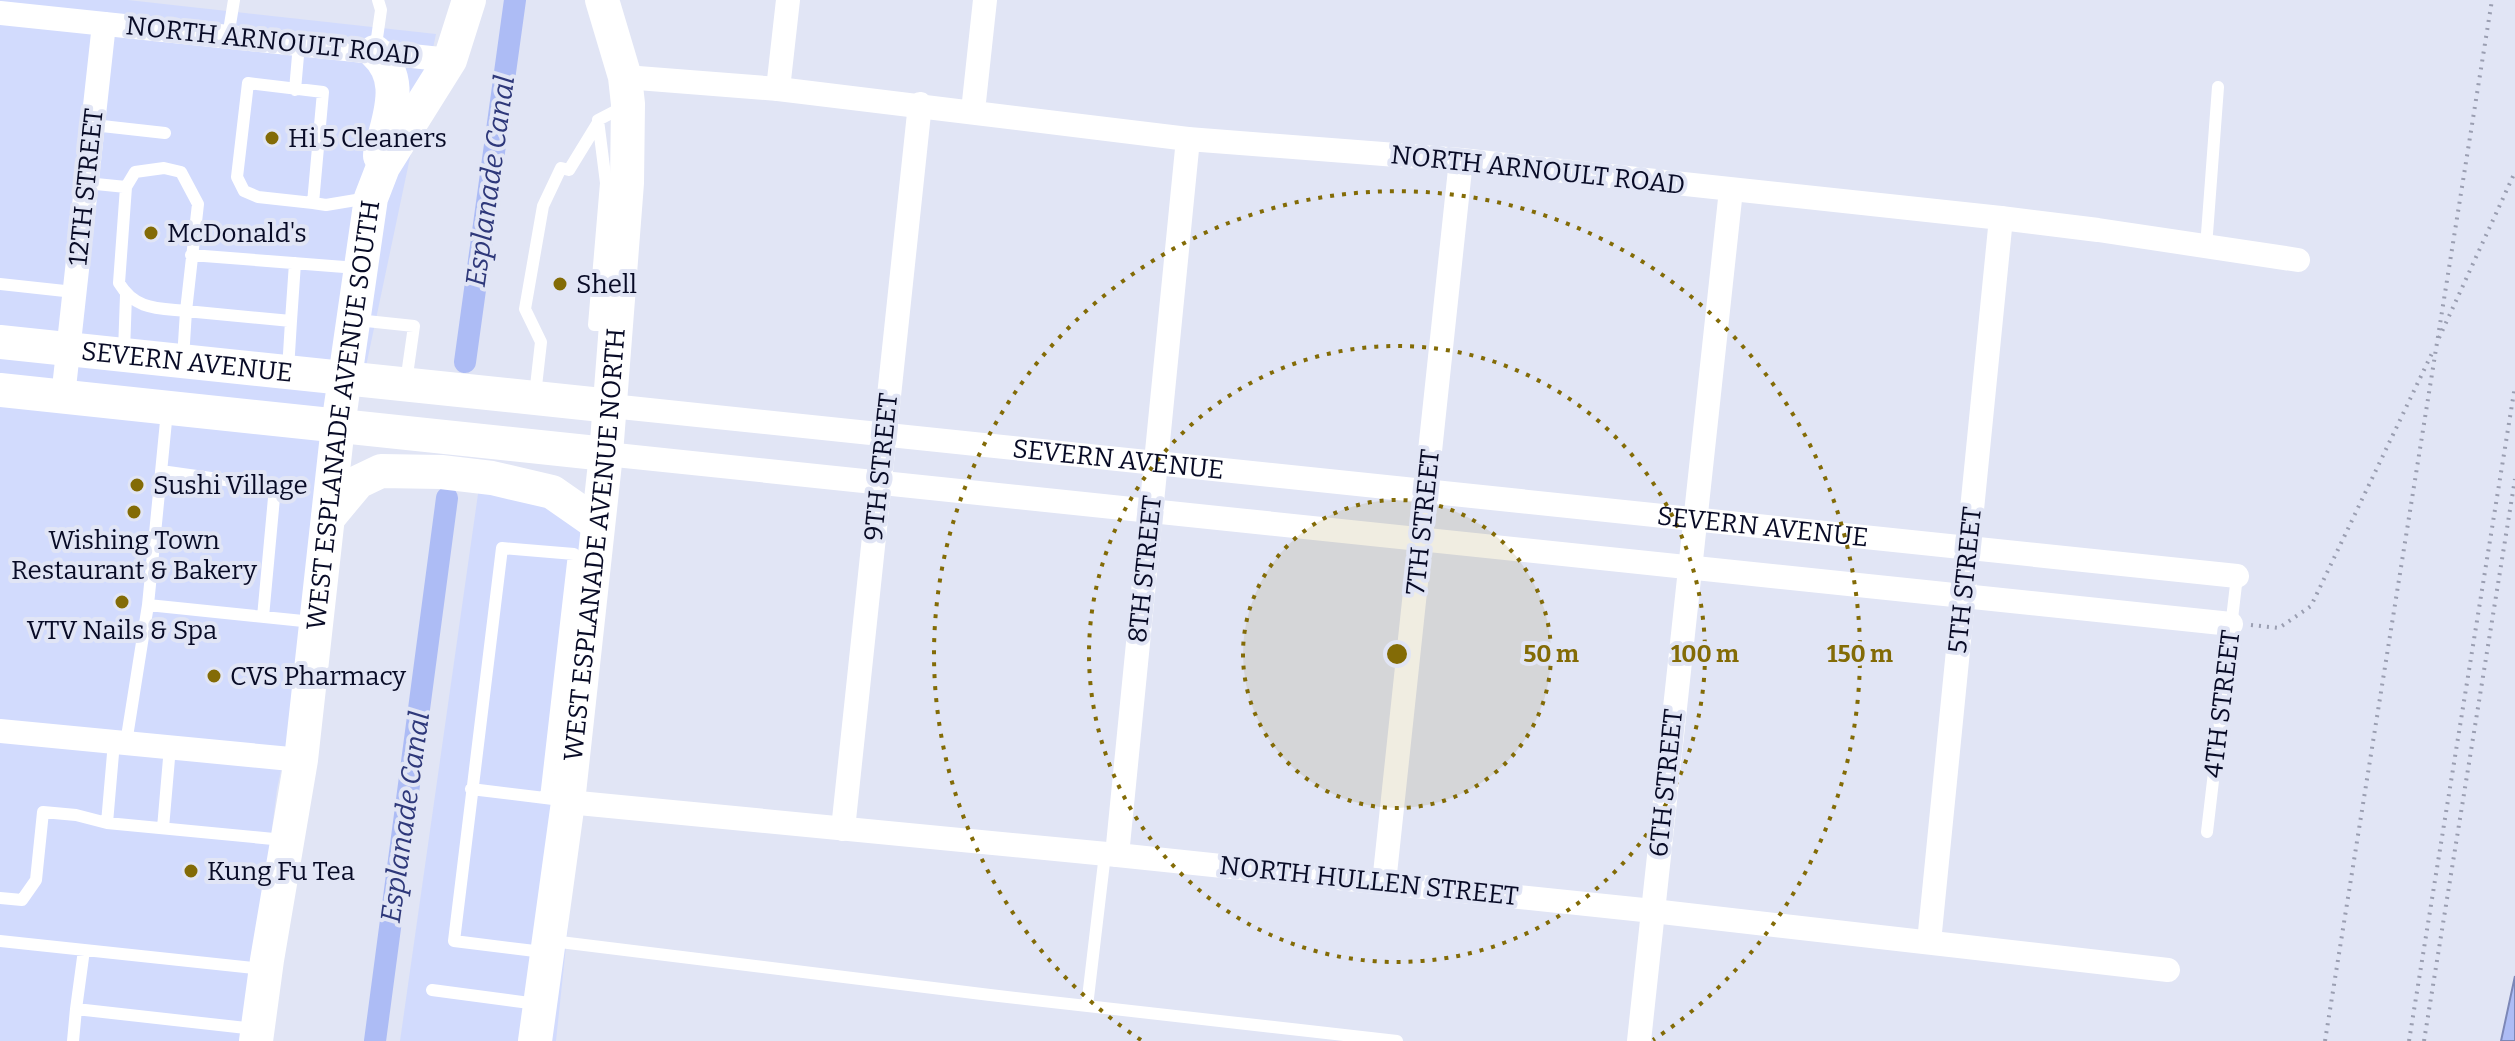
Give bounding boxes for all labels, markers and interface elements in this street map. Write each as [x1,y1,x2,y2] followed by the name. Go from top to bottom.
[124,10,422,72] street label: NORTH ARNOULT ROAD
[459,73,521,289] water label: Esplanade Canal
[62,107,110,267] street label: 12TH STREET
[288,123,447,154] place label: Hi 5 Cleaners
[263,129,281,147] marker: Hi 5 Cleaners
[1389,139,1687,201] street label: NORTH ARNOULT ROAD
[300,198,386,632] street label: WEST ESPLANADE AVENUE SOUTH
[167,218,307,249] place label: McDonald's
[142,224,160,242] marker: McDonald's
[576,269,637,300] place label: Shell
[551,275,569,293] marker: Shell
[557,327,631,763] street label: WEST ESPLANADE AVENUE NORTH
[80,335,294,388] street label: SEVERN AVENUE
[858,391,904,543] street label: 9TH STREET
[1011,433,1225,485] street label: SEVERN AVENUE
[1400,448,1446,596] street label: 7TH STREET
[153,470,308,501] place label: Sushi Village
[128,476,146,494] marker: Sushi Village
[1122,494,1168,644] street label: 8TH STREET
[1655,500,1870,553] street label: SEVERN AVENUE
[125,503,143,521] marker: Wishing Town Restaurant & Bakery
[1942,505,1988,655] street label: 5TH STREET
[11,525,257,586] place label: Wishing Town Restaurant & Bakery
[113,593,131,611] marker: VTV Nails & Spa
[27,615,217,646] place label: VTV Nails & Spa
[2198,628,2246,780] street label: 4TH STREET
[1383,640,1411,668] centre of rings
[1523,640,1579,668] text: 50 m
[1671,640,1739,668] text: 100 m
[1827,640,1893,668] text: 150 m
[230,661,406,692] place label: CVS Pharmacy
[205,667,223,685] marker: CVS Pharmacy
[1643,707,1689,859] street label: 6TH STREET
[374,709,436,925] water label: Esplanade Canal
[1218,850,1520,912] street label: NORTH HULLEN STREET
[207,856,355,887] place label: Kung Fu Tea
[182,862,200,880] marker: Kung Fu Tea

